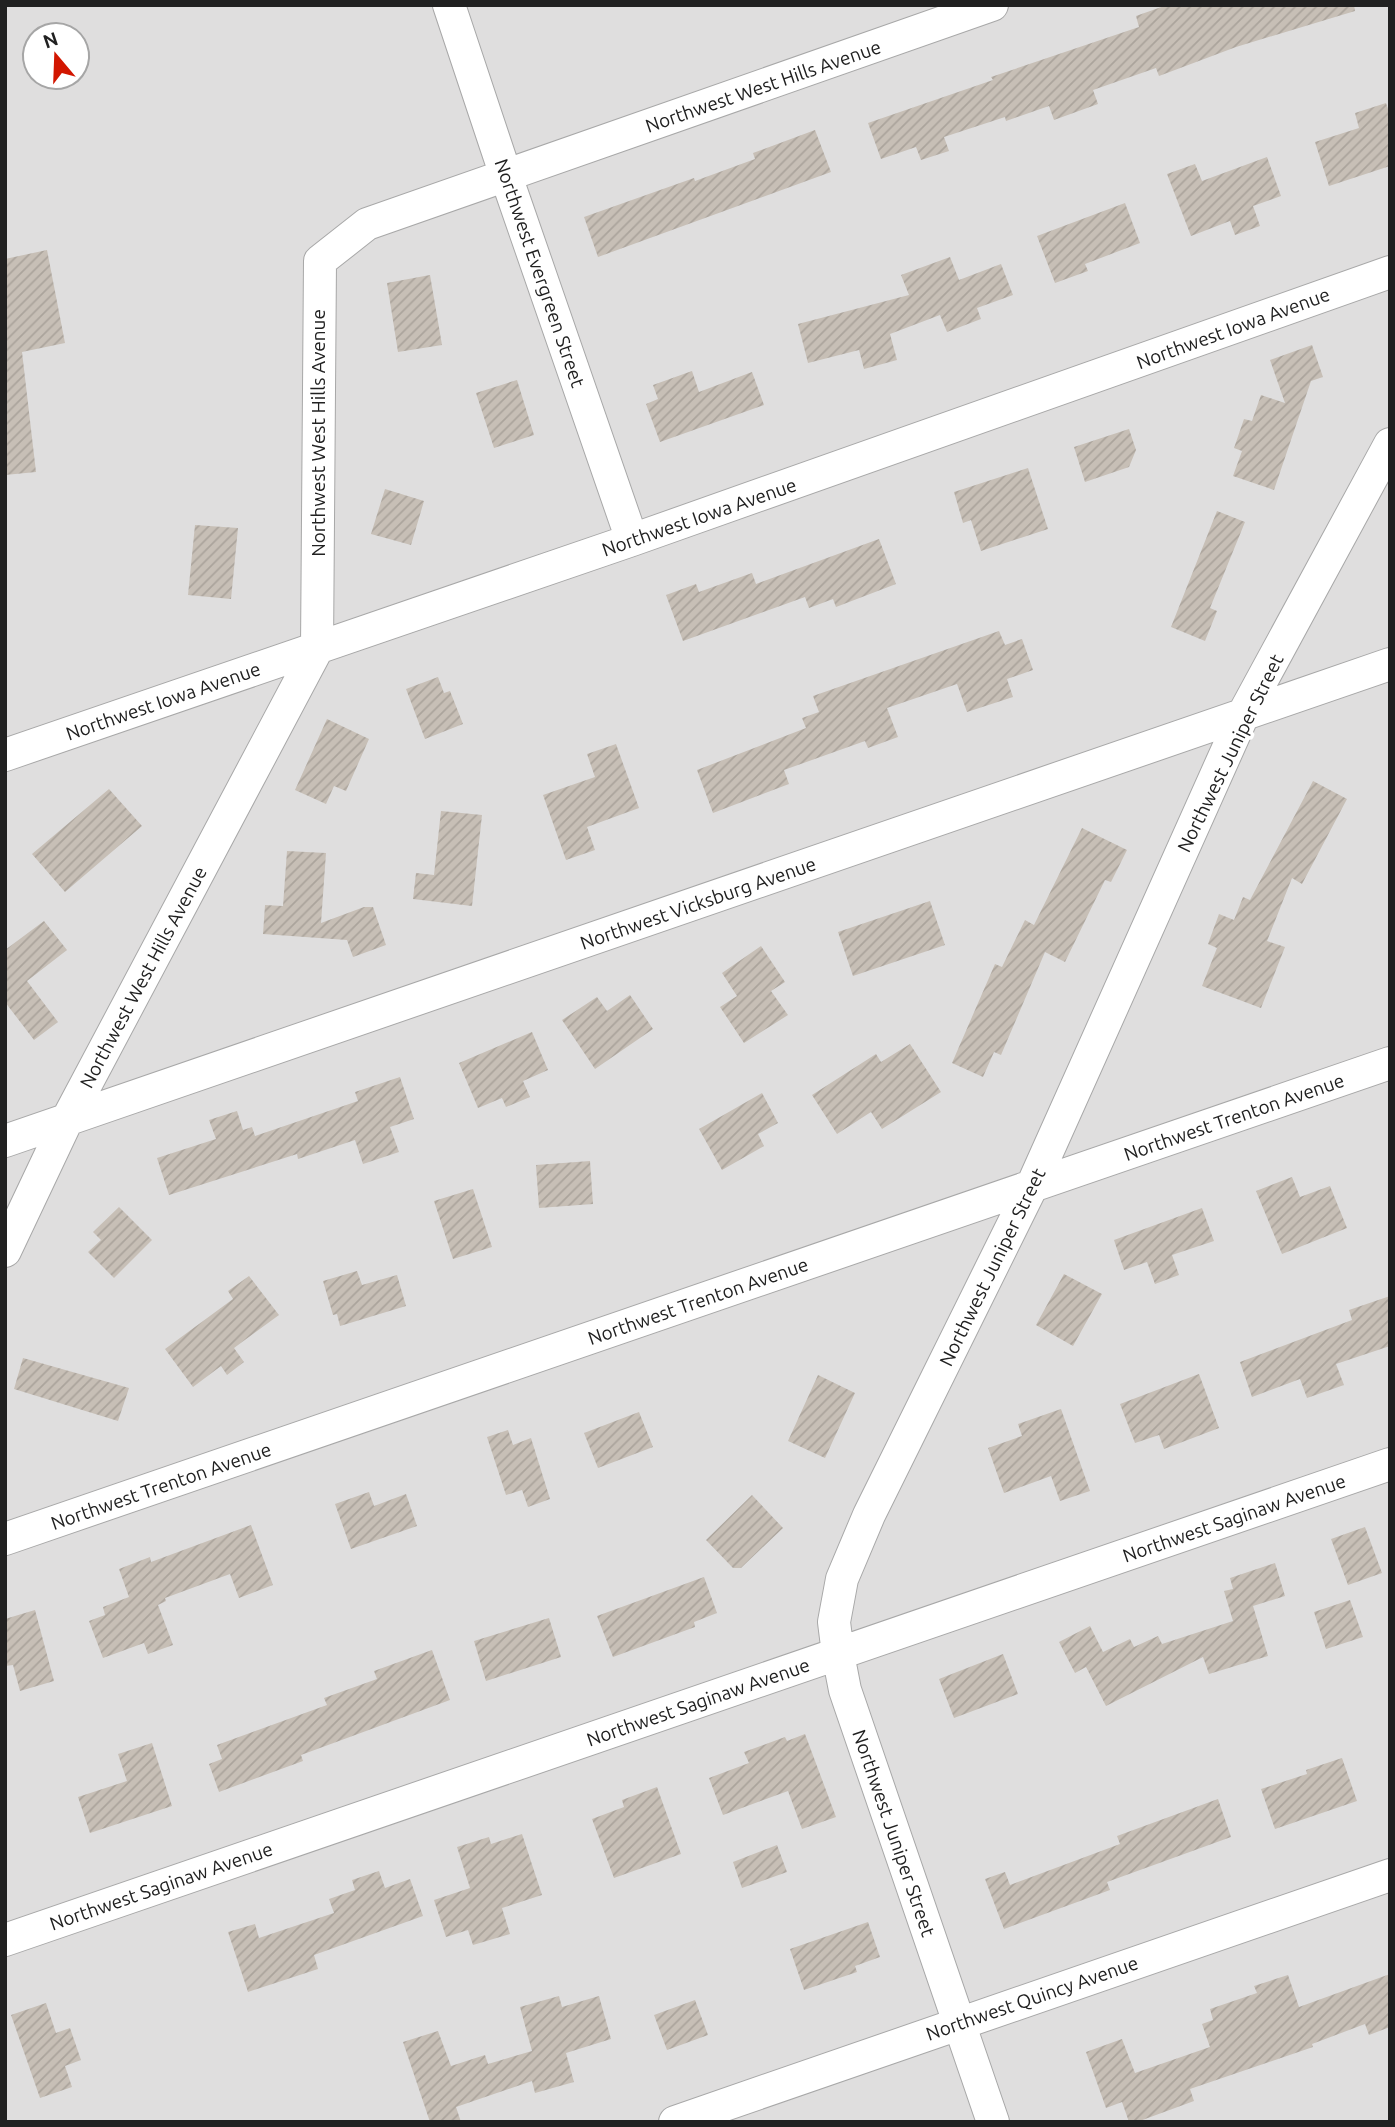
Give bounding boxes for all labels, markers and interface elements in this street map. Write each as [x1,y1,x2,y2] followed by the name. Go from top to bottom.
[21,21,91,91] north arrow
[40,27,61,53] text: N
[642,35,884,137] street label: Northwest West Hills Avenue
[491,156,590,391] street label: Northwest Evergreen Street
[1133,283,1333,373] street label: Northwest Iowa Avenue
[307,309,329,557] street label: Northwest West Hills Avenue
[599,473,799,561] street label: Northwest Iowa Avenue
[1172,650,1288,855] street label: Northwest Juniper Street
[63,657,263,745] street label: Northwest Iowa Avenue
[577,852,819,954] street label: Northwest Vicksburg Avenue
[75,862,211,1092] street label: Northwest West Hills Avenue
[1121,1069,1347,1165] street label: Northwest Trenton Avenue
[934,1164,1050,1369] street label: Northwest Juniper Street
[585,1253,811,1349] street label: Northwest Trenton Avenue
[48,1438,274,1534] street label: Northwest Trenton Avenue
[1120,1469,1348,1567] street label: Northwest Saginaw Avenue
[584,1653,812,1751] street label: Northwest Saginaw Avenue
[848,1727,940,1940] street label: Northwest Juniper Street
[47,1837,275,1935] street label: Northwest Saginaw Avenue
[923,1951,1141,2045] street label: Northwest Quincy Avenue

